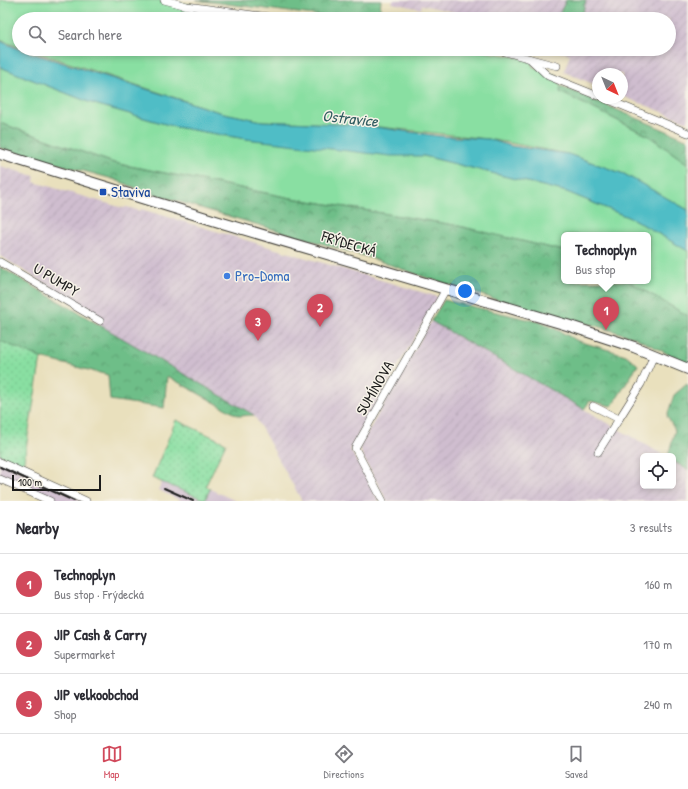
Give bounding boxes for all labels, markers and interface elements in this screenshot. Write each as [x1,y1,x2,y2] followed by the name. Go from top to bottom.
[12,12,676,56] search box
[26,23,48,45] icon: search
[58,24,122,45] text: Search here
[592,68,628,104] north arrow
[321,104,379,132] water label: Ostravice
[111,181,150,202] place label: Staviva
[98,187,108,197] marker: Staviva
[318,225,380,262] street label: FRÝDECKÁ
[561,232,651,284] popup
[575,239,637,260] text: Technoplyn
[29,258,83,302] street label: U PUMPY
[575,260,615,278] text: Bus stop
[235,265,289,286] place label: Pro-Doma
[222,271,232,281] marker: Pro-Doma
[455,281,475,301] your location
[307,294,333,327] pin: 2
[593,297,619,330] pin: 1
[245,308,271,341] pin: 3
[351,356,399,419] street label: SUMÍNOVA
[640,453,676,489] map controls
[640,453,676,489] button: locate
[12,473,101,492] scale bar
[18,475,42,489] text: 100 m
[16,516,59,539] text: Nearby
[630,518,672,536] text: 3 results
[54,564,115,585] text: Technoplyn
[27,575,31,593] text: 1
[644,575,672,593] text: 160 m
[54,585,144,603] text: Bus stop · Frýdecká
[54,624,147,645] text: JIP Cash & Carry
[26,635,32,653] text: 2
[643,635,672,653] text: 170 m
[54,645,115,663] text: Supermarket
[54,684,138,705] text: JIP velkoobchod
[26,695,32,713] text: 3
[643,695,672,713] text: 240 m
[54,705,76,723] text: Shop
[101,743,123,781] tab: Map
[324,743,364,781] tab: Directions
[565,743,587,781] tab: Saved

